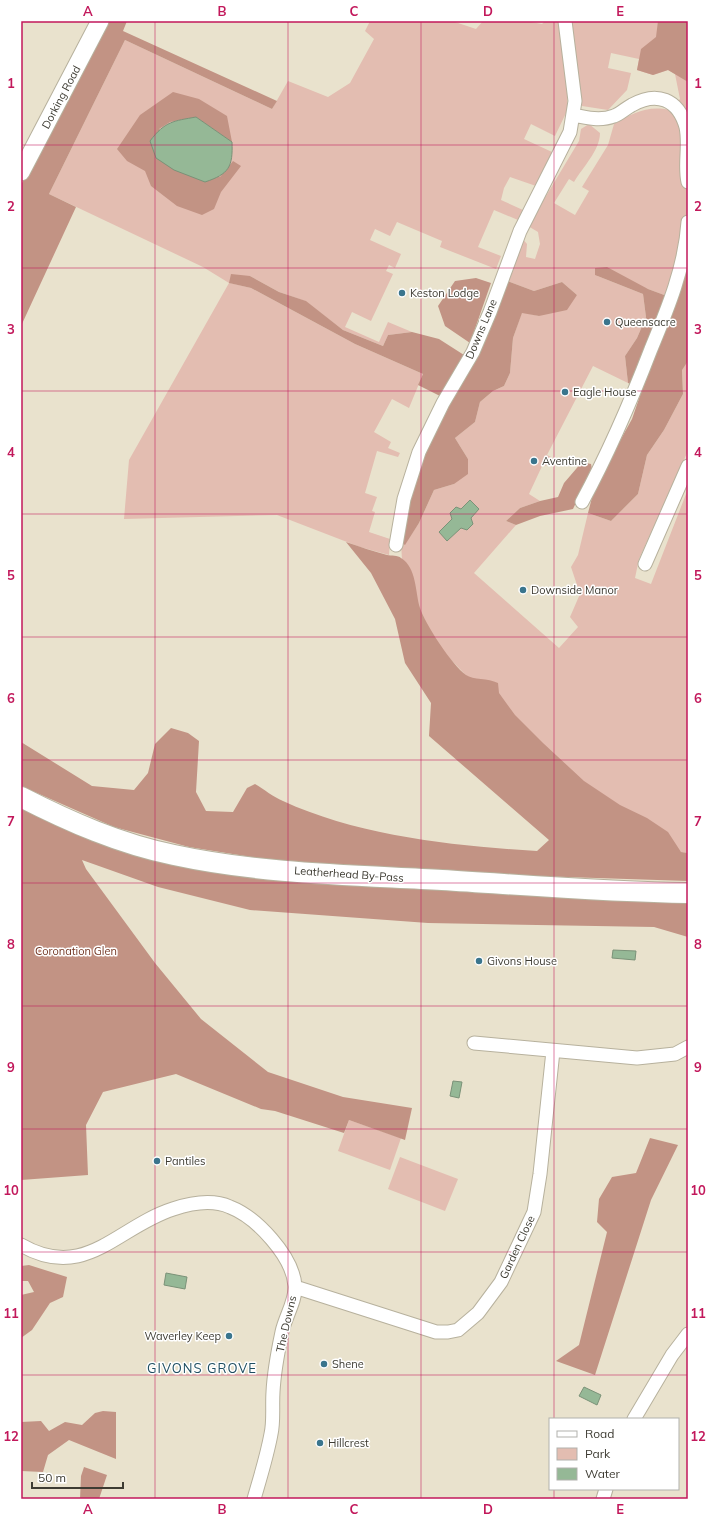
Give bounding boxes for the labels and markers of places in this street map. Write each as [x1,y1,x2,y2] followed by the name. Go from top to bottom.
[410,286,479,300] place label: Keston Lodge
[397,288,407,298] marker: Keston Lodge
[615,315,676,329] place label: Queensacre
[602,317,612,327] marker: Queensacre
[573,385,637,399] place label: Eagle House
[560,387,570,397] marker: Eagle House
[542,454,587,468] place label: Aventine
[529,456,539,466] marker: Aventine
[531,583,618,597] place label: Downside Manor
[518,585,528,595] marker: Downside Manor
[487,954,557,968] place label: Givons House
[474,956,484,966] marker: Givons House
[165,1154,205,1168] place label: Pantiles
[152,1156,162,1166] marker: Pantiles
[144,1329,221,1343] place label: Waverley Keep
[224,1331,234,1341] marker: Waverley Keep
[332,1357,364,1371] place label: Shene
[319,1359,329,1369] marker: Shene
[328,1436,369,1450] place label: Hillcrest
[315,1438,325,1448] marker: Hillcrest

